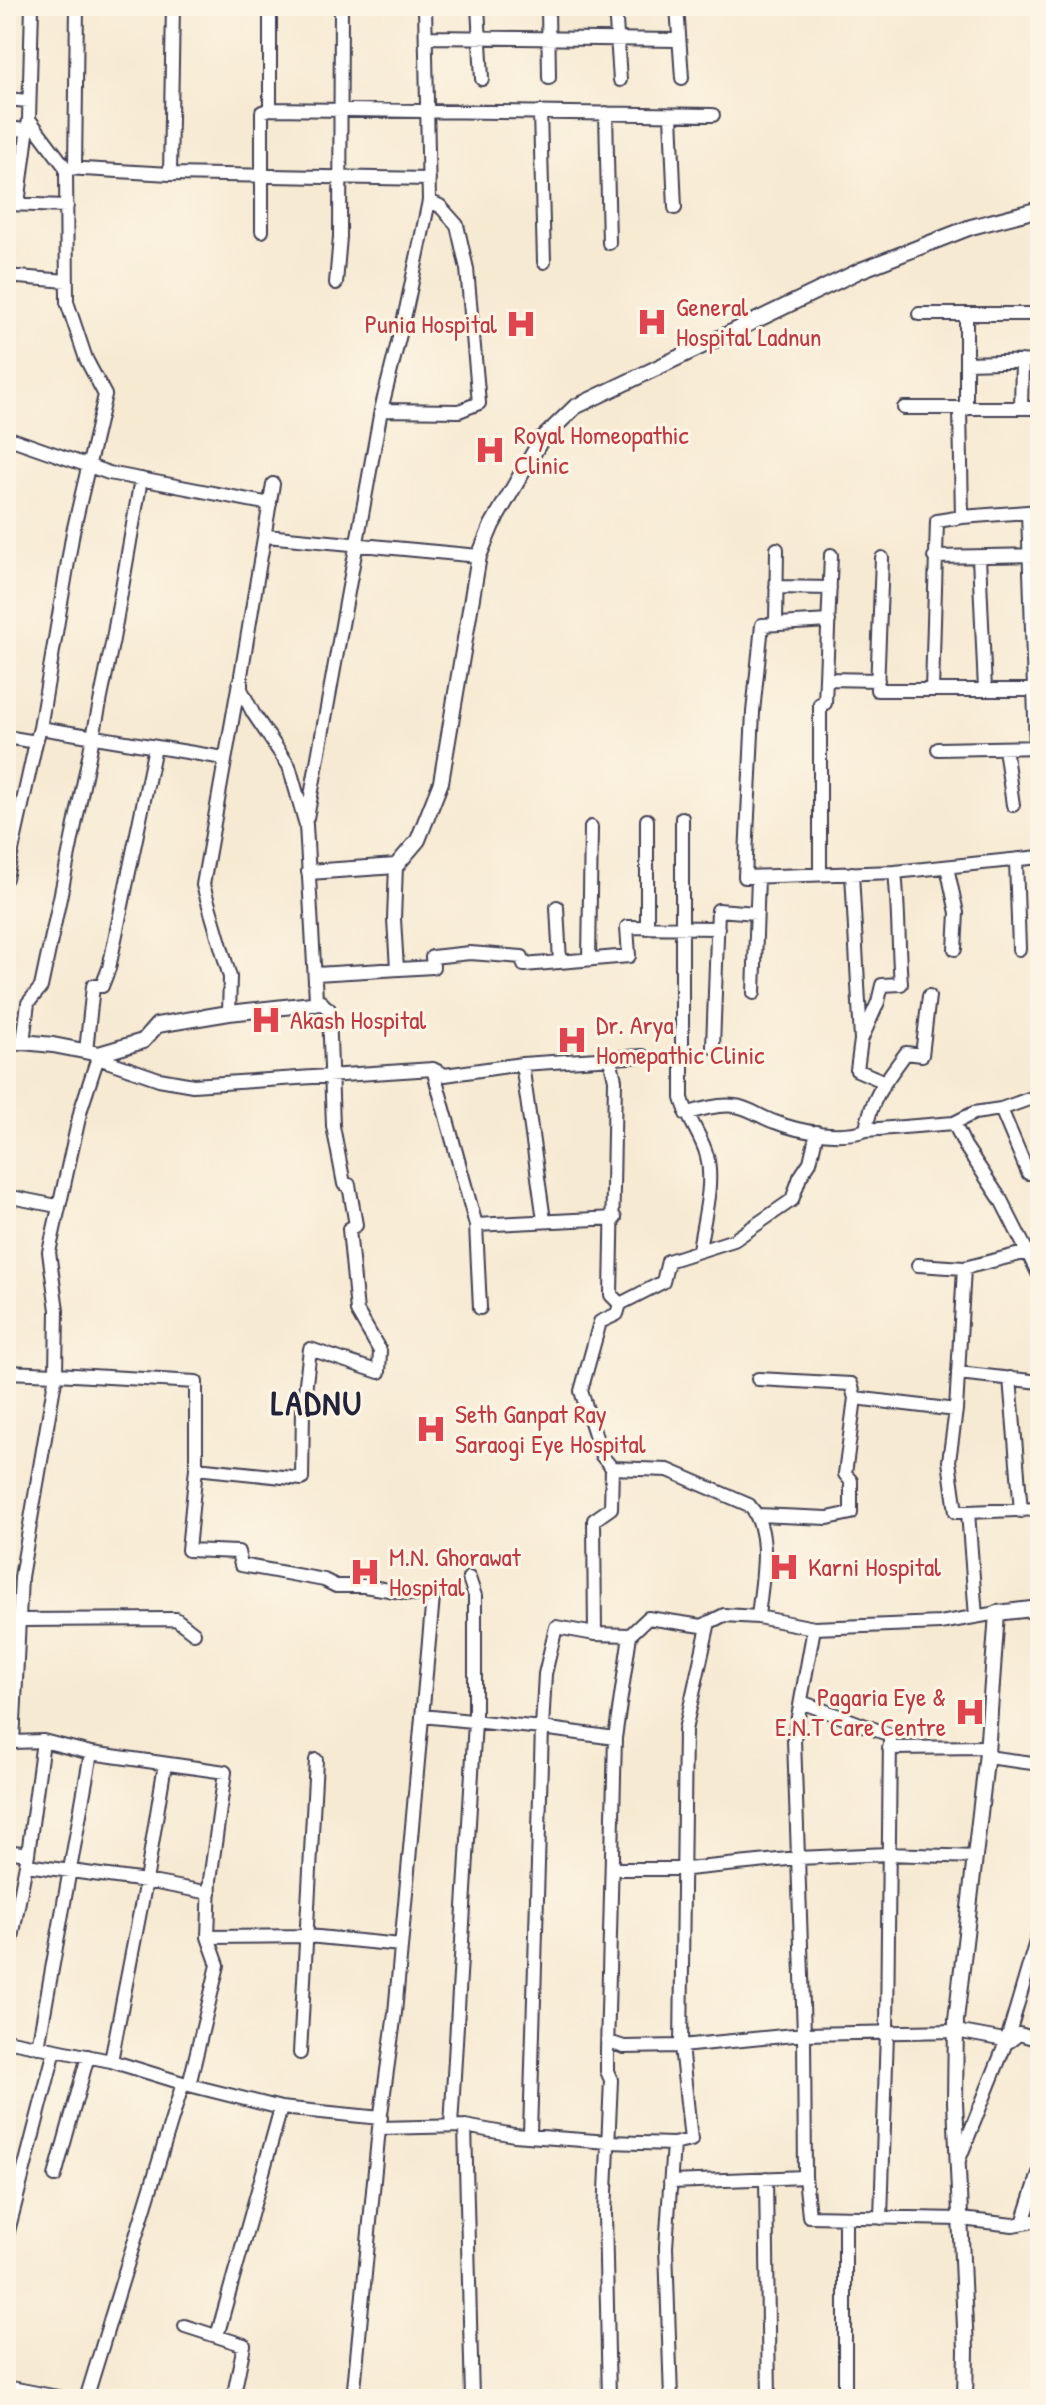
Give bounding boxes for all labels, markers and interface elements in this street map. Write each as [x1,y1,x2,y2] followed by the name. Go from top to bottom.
[676,289,822,354] place label: General Hospital Ladnun
[635,305,669,339] hospital icon: General Hospital Ladnun
[365,306,497,341] place label: Punia Hospital
[504,307,538,341] hospital icon: Punia Hospital
[514,417,689,482] place label: Royal Homeopathic Clinic
[473,433,507,467] hospital icon: Royal Homeopathic Clinic
[290,1002,426,1037] place label: Akash Hospital
[249,1003,283,1037] hospital icon: Akash Hospital
[596,1007,764,1072] place label: Dr. Arya Homepathic Clinic
[555,1023,589,1057] hospital icon: Dr. Arya Homepathic Clinic
[271,1380,363,1426] district label: LADNU
[455,1396,646,1461] place label: Seth Ganpat Ray Saraogi Eye Hospital
[414,1412,448,1446] hospital icon: Seth Ganpat Ray Saraogi Eye Hospital
[389,1539,522,1604] place label: M.N. Ghorawat Hospital
[808,1549,941,1584] place label: Karni Hospital
[767,1550,801,1584] hospital icon: Karni Hospital
[348,1555,382,1589] hospital icon: M.N. Ghorawat Hospital
[775,1679,946,1744] place label: Pagaria Eye & E.N.T Care Centre
[953,1695,987,1729] hospital icon: Pagaria Eye & E.N.T Care Centre

